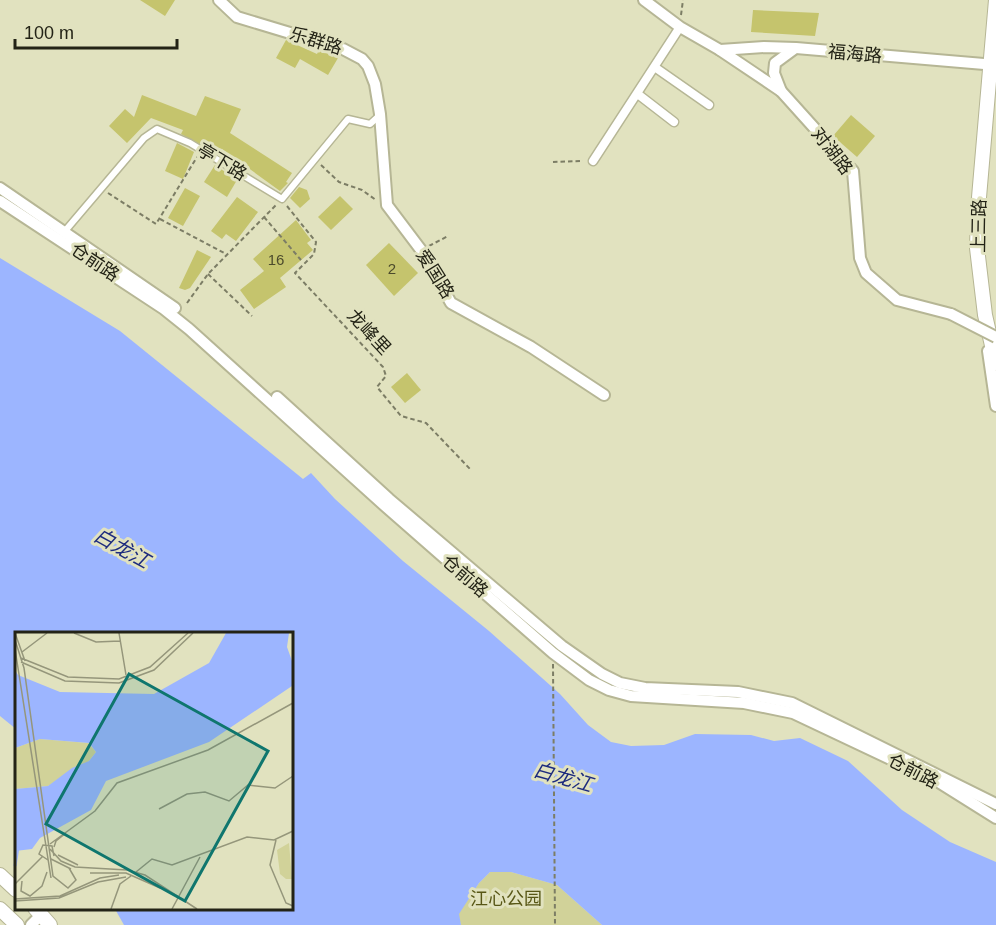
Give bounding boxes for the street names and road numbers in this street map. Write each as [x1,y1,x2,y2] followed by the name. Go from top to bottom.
[287,24,345,58] street label: 乐群路
[827,42,883,66] street label: 福海路
[807,124,857,178] street label: 对湖路
[194,140,250,184] street label: 亭下路
[969,199,989,253] street label: 上三路
[67,239,123,285] street label: 仓前路
[412,246,458,302] street label: 爱国路
[343,305,395,359] street label: 龙峰里
[438,551,492,601] street label: 仓前路
[884,750,942,792] street label: 仓前路

